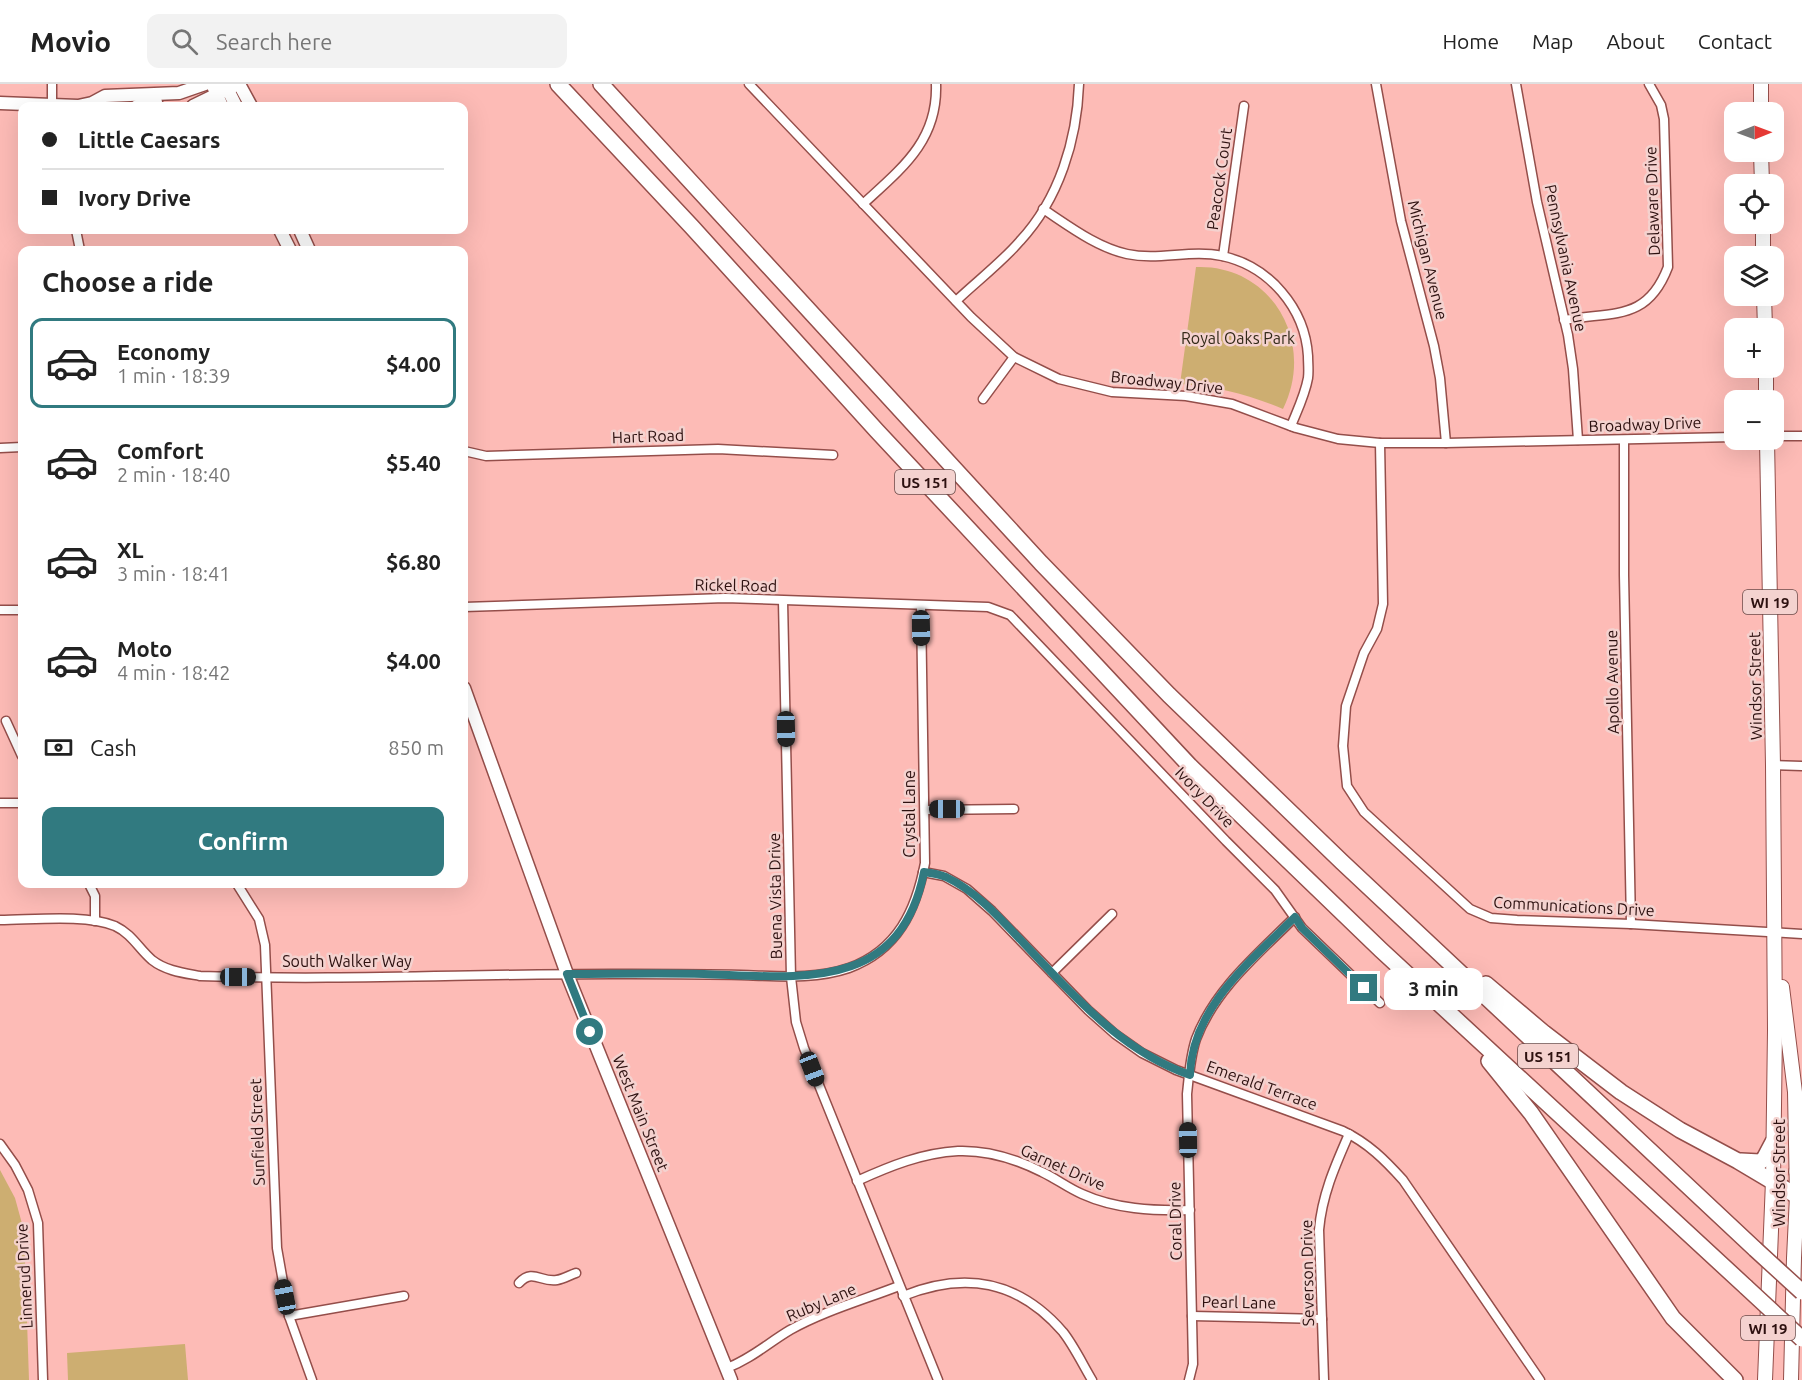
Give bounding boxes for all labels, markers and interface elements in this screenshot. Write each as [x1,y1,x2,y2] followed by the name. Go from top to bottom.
[147,14,567,68] search box
[168,25,201,58] icon: search
[30,26,111,57] text: Movio
[216,29,332,54] text: Search here
[1442,29,1499,53] text: Home
[1532,29,1573,53] text: Map
[1606,29,1665,53] text: About
[1698,29,1772,53] text: Contact
[1724,102,1784,162] north arrow
[1724,102,1784,450] map controls
[1203,126,1235,231] street label: Peacock Court
[78,127,220,152] text: Little Caesars
[1641,146,1663,256] street label: Delaware Drive
[1724,174,1784,234] button: locate
[1542,183,1590,333] street label: Pennsylvania Avenue
[78,185,191,210] text: Ivory Drive
[1404,198,1452,322] street label: Michigan Avenue
[1724,246,1784,306] button: layers
[42,267,214,297] text: Choose a ride
[1724,318,1784,378] button: +
[1181,329,1295,347] park label: Royal Oaks Park
[45,336,99,390] icon: car
[117,339,210,364] text: Economy
[386,351,441,376] text: $4.00
[117,364,231,387] text: 1 min · 18:39
[1110,367,1224,397] street label: Broadway Drive
[1724,390,1784,450] button: −
[1588,413,1702,435] street label: Broadway Drive
[612,426,684,446] street label: Hart Road
[45,435,99,489] icon: car
[117,438,204,463] text: Comfort
[386,450,441,475] text: $5.40
[117,463,231,486] text: 2 min · 18:40
[895,470,955,494] road number: US 151
[45,534,99,588] icon: car
[117,537,144,562] text: XL
[386,549,441,574] text: $6.80
[117,562,231,585] text: 3 min · 18:41
[694,575,778,595] street label: Rickel Road
[1743,590,1797,614] road number: WI 19
[912,610,930,646] car
[1602,630,1622,734] street label: Apollo Avenue
[1745,631,1765,740] street label: Windsor Street
[45,633,99,687] icon: car
[117,636,172,661] text: Moto
[386,648,441,673] text: $4.00
[117,661,231,684] text: 4 min · 18:42
[777,711,795,747] car
[42,731,75,764] icon: cash
[90,735,137,760] text: Cash
[388,736,444,759] text: 850 m
[1172,763,1238,831] street label: Ivory Drive
[900,770,918,858] street label: Crystal Lane
[929,800,965,818] car
[42,807,444,876] button: Confirm
[765,833,785,959] street label: Buena Vista Drive
[1493,893,1655,919] street label: Communications Drive
[282,952,412,970] street label: South Walker Way
[1385,967,1484,1009] callout: 3 min
[220,968,256,986] car
[1350,974,1377,1001] route end
[1408,977,1459,1000] text: 3 min
[576,1018,603,1045] route start
[1518,1044,1578,1068] road number: US 151
[797,1049,827,1089] car
[609,1052,673,1174] street label: West Main Street
[1204,1057,1320,1113] street label: Emerald Terrace
[246,1077,268,1186] street label: Sunfield Street
[1770,1118,1788,1227] street label: Windsor Street
[1179,1122,1197,1158] car
[1018,1140,1108,1194] street label: Garnet Drive
[1165,1181,1185,1261] street label: Coral Drive
[1297,1219,1317,1327] street label: Severson Drive
[12,1223,36,1329] street label: Linnerud Drive
[273,1278,297,1316] car
[783,1279,859,1325] street label: Ruby Lane
[1202,1292,1276,1312] street label: Pearl Lane
[1741,1316,1795,1340] road number: WI 19

